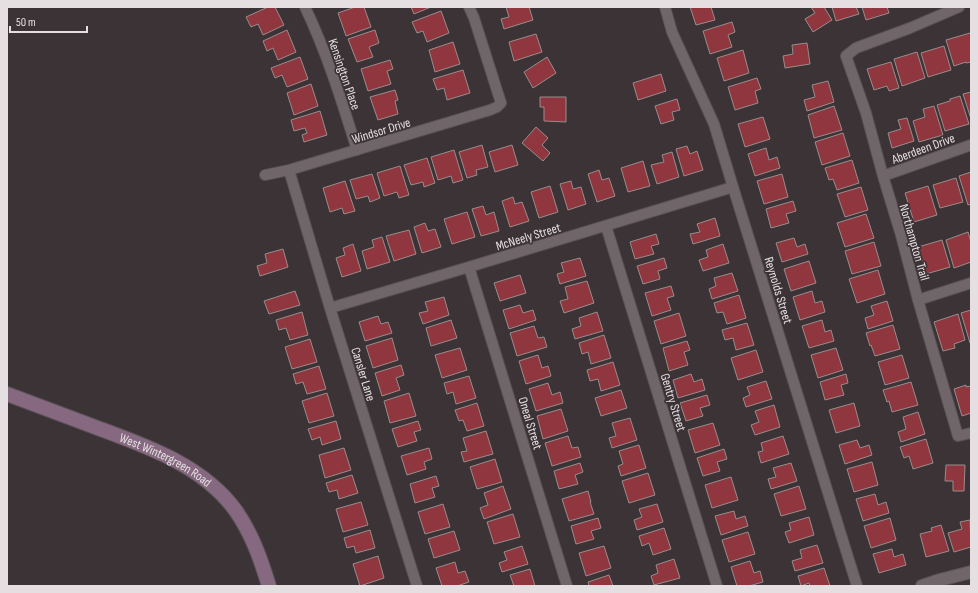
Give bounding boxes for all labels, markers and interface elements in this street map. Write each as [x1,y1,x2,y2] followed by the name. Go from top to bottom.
[10,8,87,34] scale bar
[16,15,36,30] text: 50 m
[324,37,364,112] street label: Kensington Place
[350,114,413,147] street label: Windsor Drive
[889,130,957,168] street label: Aberdeen Drive
[895,202,933,282] street label: Northampton Trail
[494,220,563,254] street label: McNeely Street
[760,255,796,326] street label: Reynolds Street
[347,345,379,403] street label: Cansler Lane
[657,371,689,433] street label: Gentry Street
[514,395,546,452] street label: Oneal Street
[117,430,215,491] street label: West Wintergreen Road

